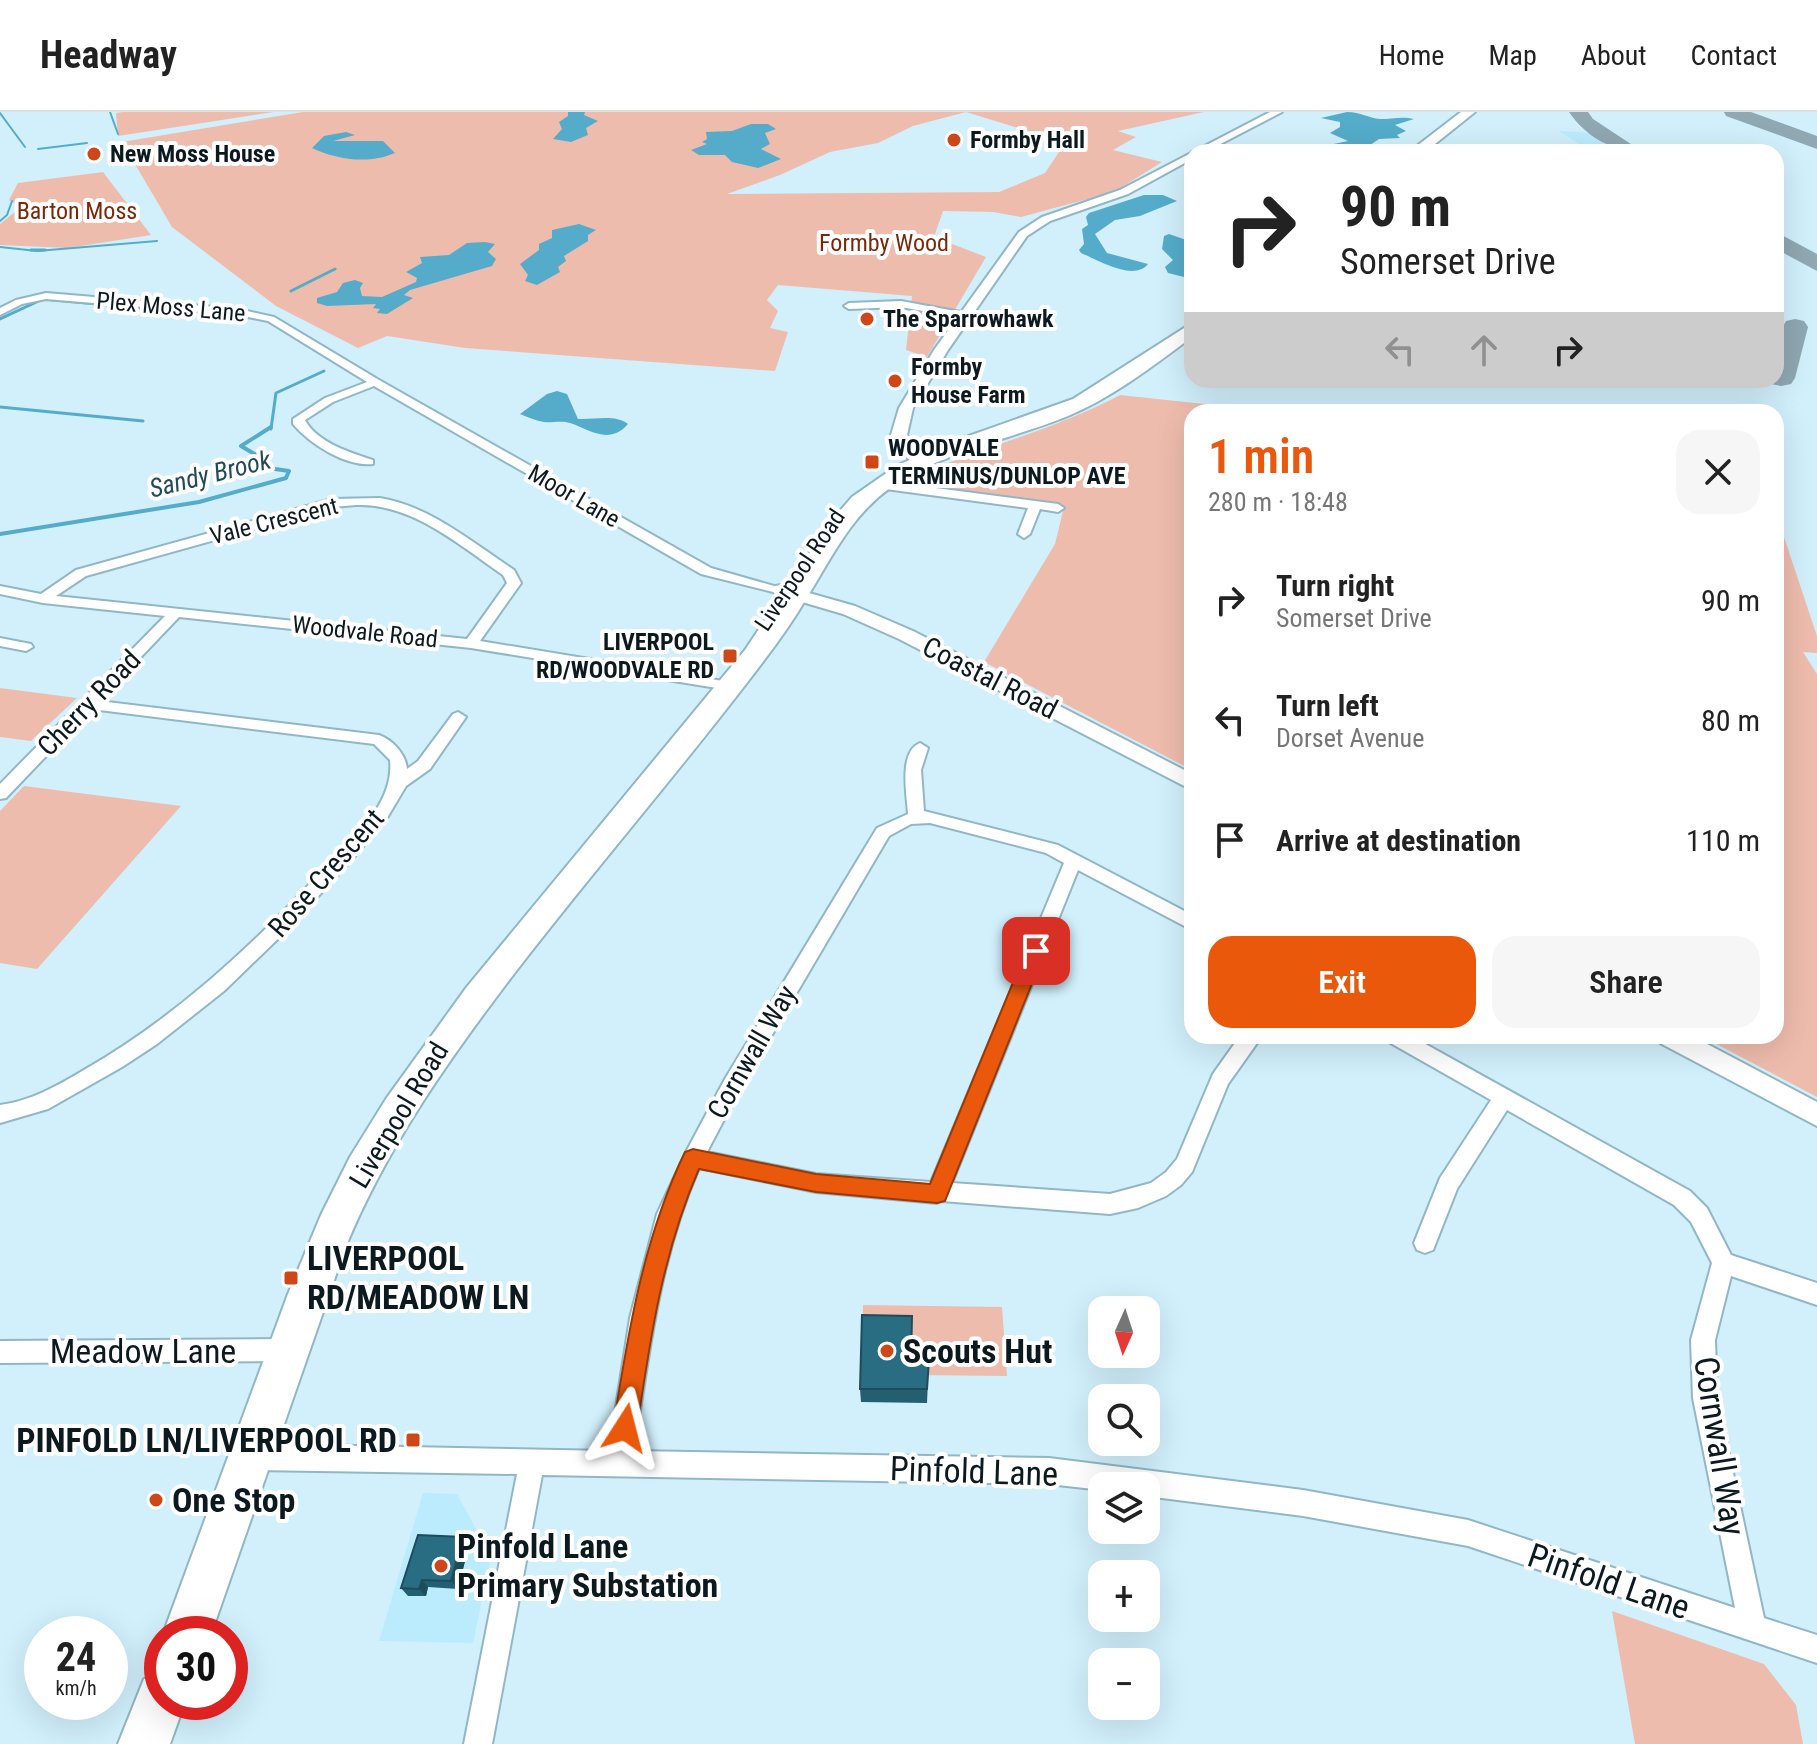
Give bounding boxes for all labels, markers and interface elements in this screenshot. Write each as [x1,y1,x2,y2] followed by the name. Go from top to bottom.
[40,33,177,77] text: Headway
[1379,39,1444,72] text: Home
[1488,39,1537,72] text: Map
[1581,39,1647,72] text: About
[1691,39,1777,72] text: Contact
[970,126,1085,154] place label: Formby Hall
[945,131,963,149] marker: Formby Hall
[110,140,275,168] place label: New Moss House
[85,145,103,163] marker: New Moss House
[1340,174,1451,240] text: 90 m
[1208,176,1312,280] icon: right
[17,197,137,225] park label: Barton Moss
[819,229,949,257] park label: Formby Wood
[1340,241,1556,283] text: Somerset Drive
[95,287,247,327] street label: Plex Moss Lane
[883,305,1054,333] place label: The Sparrowhawk
[858,310,876,328] marker: The Sparrowhawk
[1378,328,1422,372] icon: left
[1462,328,1506,372] icon: ahead
[1546,328,1590,372] icon: right
[911,353,1025,409] place label: Formby House Farm
[886,372,904,390] marker: Formby House Farm
[1208,428,1314,485] text: 1 min
[1676,430,1760,514] button: close
[888,434,1126,490] place label: WOODVALE TERMINUS/DUNLOP AVE
[146,444,274,504] water label: Sandy Brook
[863,453,881,471] marker: WOODVALE TERMINUS/DUNLOP AVE
[523,459,625,533] street label: Moor Lane
[1208,487,1348,517] text: 280 m · 18:48
[207,492,341,550] street label: Vale Crescent
[749,504,851,636] street label: Liverpool Road
[1276,568,1394,603] text: Turn right
[1208,578,1252,622] icon: right
[1701,583,1760,618] text: 90 m
[1276,603,1432,633] text: Somerset Drive
[291,610,439,654] street label: Woodvale Road
[536,628,714,684] place label: LIVERPOOL RD/WOODVALE RD
[917,630,1063,726] street label: Coastal Road
[31,643,147,763] street label: Cherry Road
[721,647,739,665] marker: LIVERPOOL RD/WOODVALE RD
[1276,688,1379,723] text: Turn left
[1208,698,1252,742] icon: left
[1701,703,1760,738] text: 80 m
[1276,723,1424,753] text: Dorset Avenue
[261,802,391,944] street label: Rose Crescent
[1208,818,1252,862] icon: arrive
[1276,823,1521,858] text: Arrive at destination
[1686,823,1760,858] text: 110 m
[1002,917,1070,985] pin
[1014,929,1058,973] icon: arrive
[1208,936,1476,1028] button: Exit
[1492,936,1760,1028] button: Share
[701,979,804,1125] street label: Cornwall Way
[343,1036,455,1194] street label: Liverpool Road
[307,1238,529,1317] place label: LIVERPOOL RD/MEADOW LN
[282,1269,300,1287] marker: LIVERPOOL RD/MEADOW LN
[1088,1296,1160,1368] north arrow
[1088,1296,1160,1720] map controls
[50,1331,236,1371] street label: Meadow Lane
[903,1331,1052,1371] place label: Scouts Hut
[878,1342,896,1360] marker: Scouts Hut
[1686,1354,1754,1538] street label: Cornwall Way
[1088,1384,1160,1456] button: search
[583,1386,667,1470] position arrow
[16,1420,397,1460] place label: PINFOLD LN/LIVERPOOL RD
[404,1431,422,1449] marker: PINFOLD LN/LIVERPOOL RD
[889,1448,1059,1494] street label: Pinfold Lane
[1088,1472,1160,1544] button: layers
[172,1480,295,1520] place label: One Stop
[147,1491,165,1509] marker: One Stop
[457,1526,718,1605] place label: Pinfold Lane Primary Substation
[1523,1535,1695,1627] street label: Pinfold Lane
[432,1557,450,1575] marker: Pinfold Lane Primary Substation
[1088,1560,1160,1632] button: +
[144,1616,248,1720] speed limit sign: 30
[56,1634,96,1681] text: 24
[1088,1648,1160,1720] button: −
[55,1676,97,1700] text: km/h

